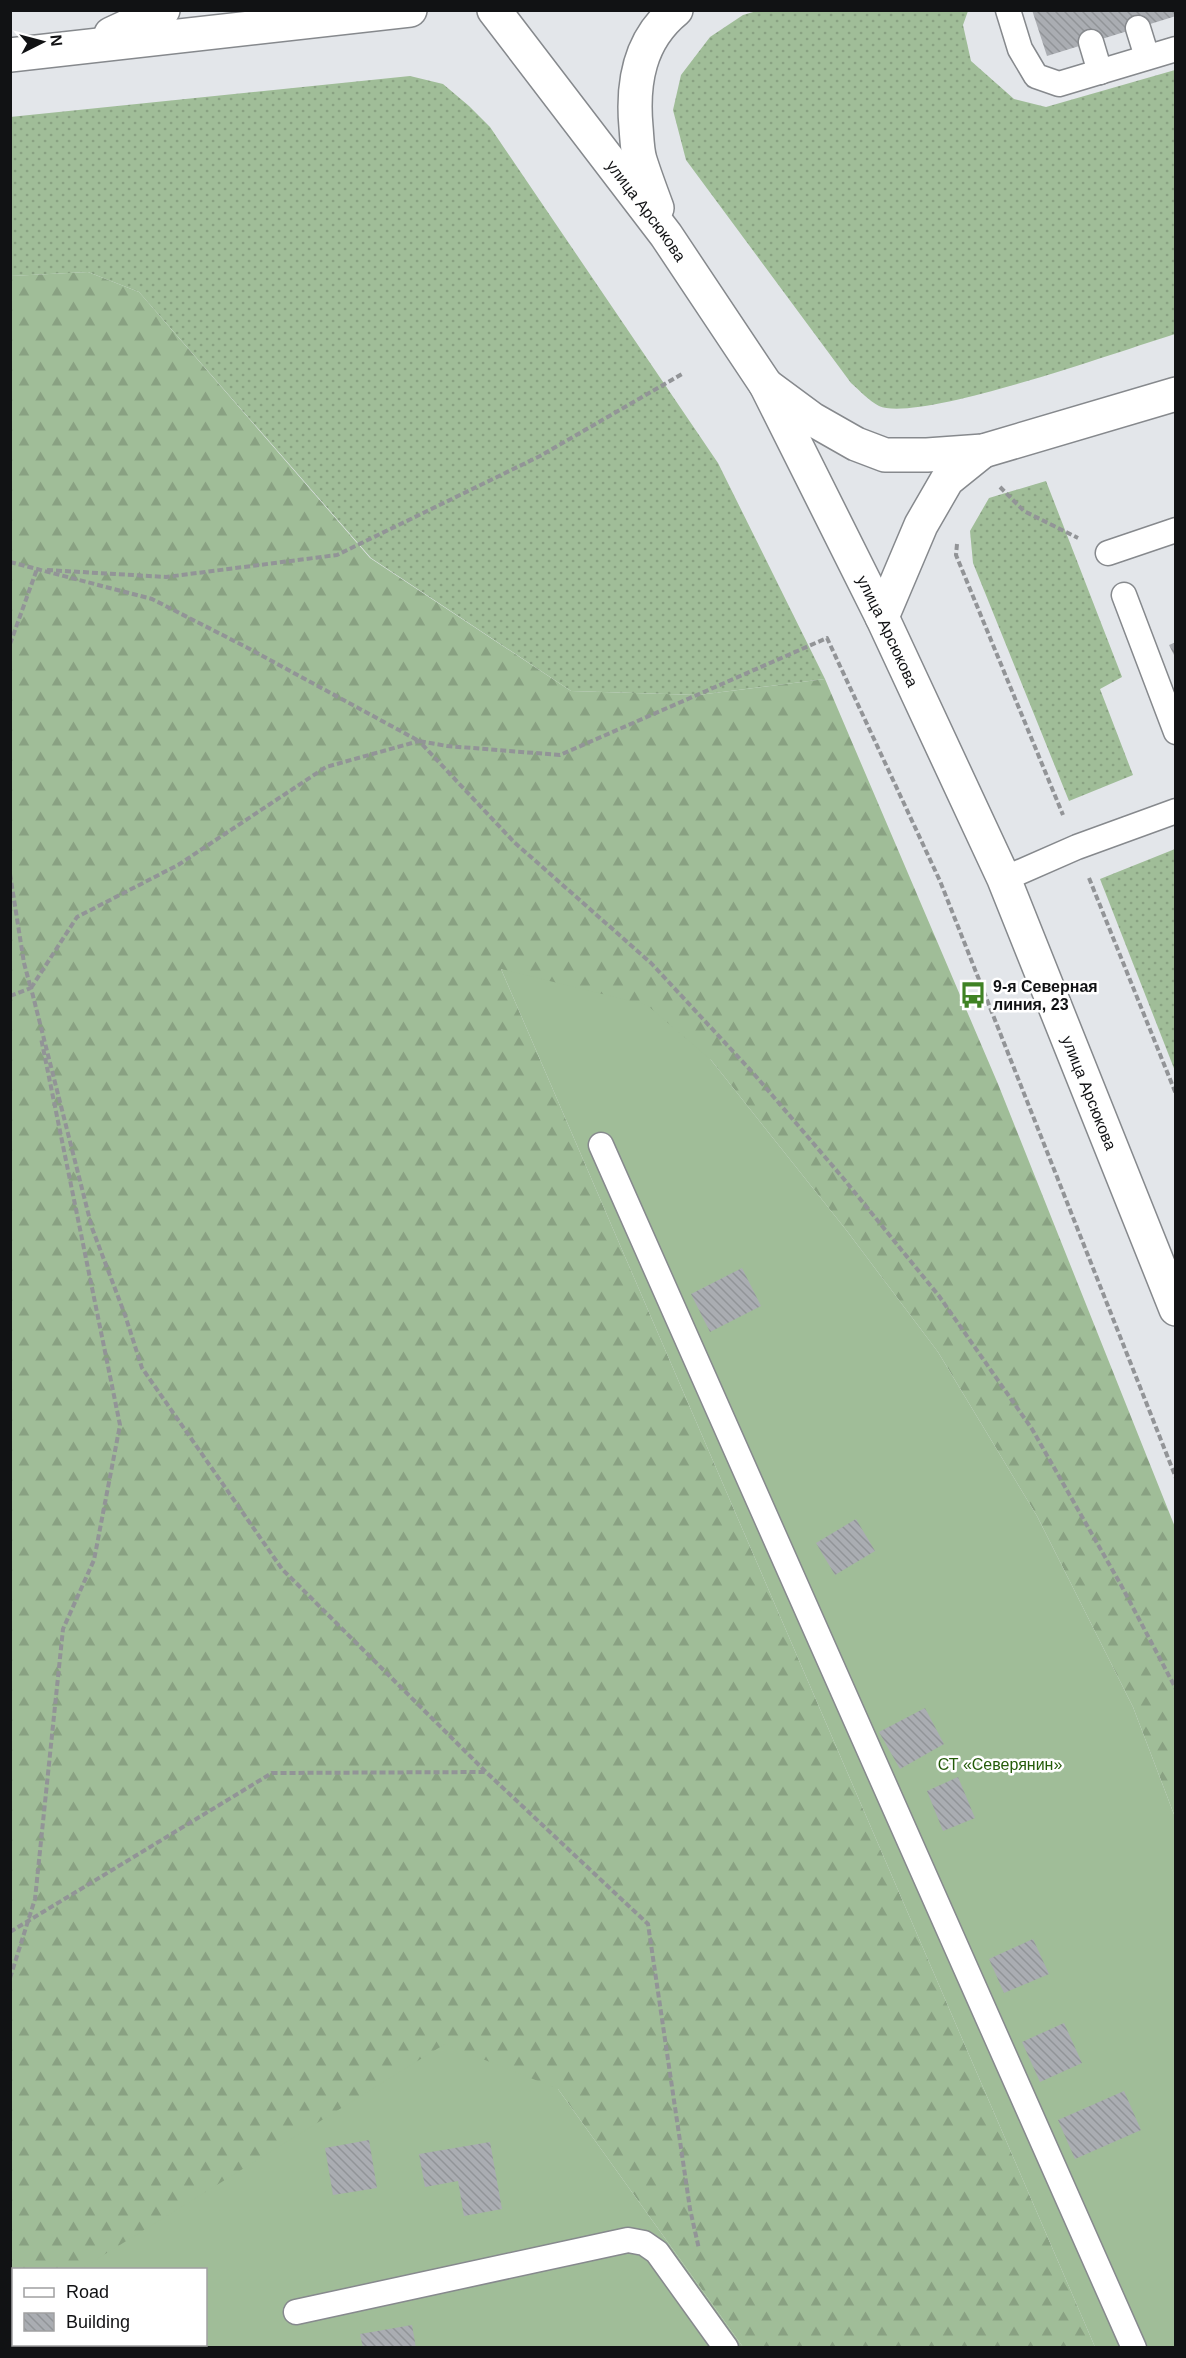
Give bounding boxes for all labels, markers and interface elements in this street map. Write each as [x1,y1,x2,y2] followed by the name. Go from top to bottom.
[12,12,72,72] north arrow
[47,34,65,47] text: N
[603,157,689,265] street label: улица Арсюкова
[854,573,921,690] street label: улица Арсюкова
[993,978,1098,1013] place label: 9-я Северная линия, 23
[958,980,988,1010] bus stop icon: 9-я Северная линия, 23
[1059,1033,1119,1152] street label: улица Арсюкова
[938,1756,1062,1773] park label: СТ «Северянин»
[12,2268,207,2346] legend
[66,2282,109,2302] text: Road
[66,2312,130,2332] text: Building

